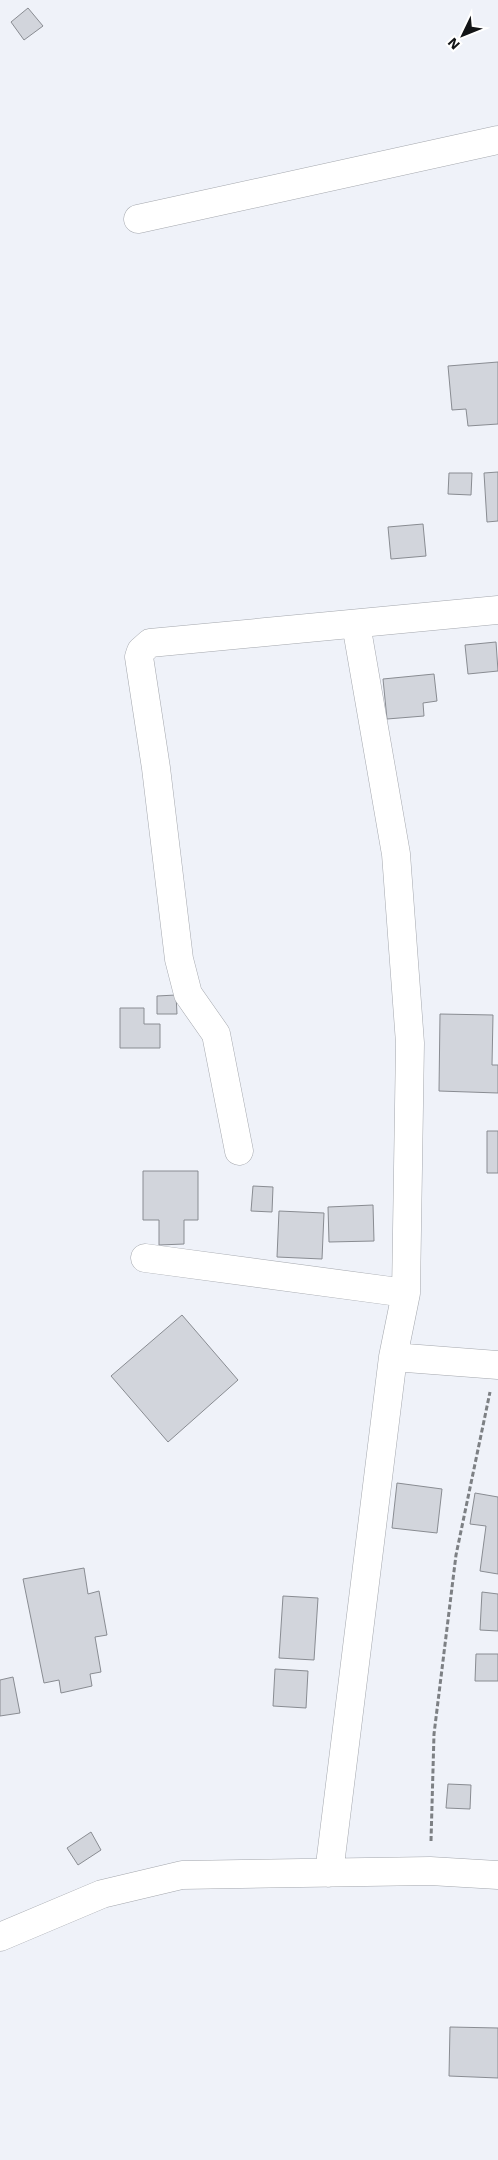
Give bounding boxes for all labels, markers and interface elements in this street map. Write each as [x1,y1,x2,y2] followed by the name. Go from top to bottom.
[438,10,488,60] north arrow
[444,35,463,53] text: N

